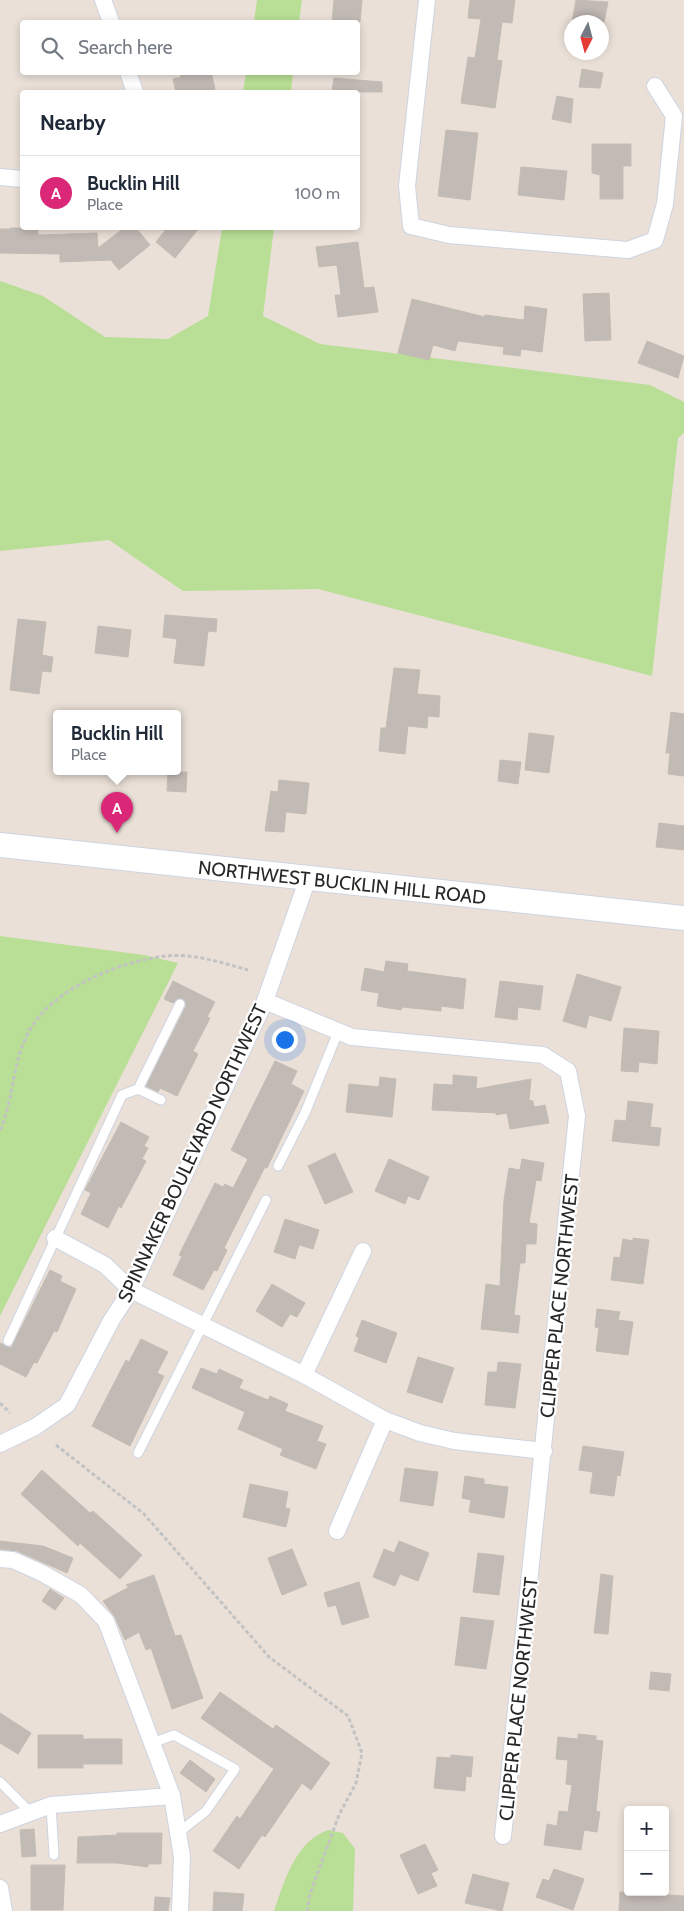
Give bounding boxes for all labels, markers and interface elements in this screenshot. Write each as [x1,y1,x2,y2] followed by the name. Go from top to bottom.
[564,15,609,60] north arrow
[20,20,360,75] search box
[38,34,66,62] icon: search
[78,36,172,59] text: Search here
[40,110,106,135] text: Nearby
[87,172,180,195] text: Bucklin Hill
[51,184,61,203] text: A
[295,184,340,203] text: 100 m
[87,195,123,214] text: Place
[53,710,181,775] popup
[71,722,163,745] text: Bucklin Hill
[71,745,107,764] text: Place
[101,792,133,833] pin: A
[197,856,487,909] street label: NORTHWEST BUCKLIN HILL ROAD
[113,1000,272,1306] street label: SPINNAKER BOULEVARD NORTHWEST
[272,1027,298,1053] your location
[535,1173,584,1419] street label: CLIPPER PLACE NORTHWEST
[494,1576,543,1822] street label: CLIPPER PLACE NORTHWEST
[624,1806,669,1896] map controls
[624,1806,669,1851] button: +
[624,1851,669,1896] button: −

